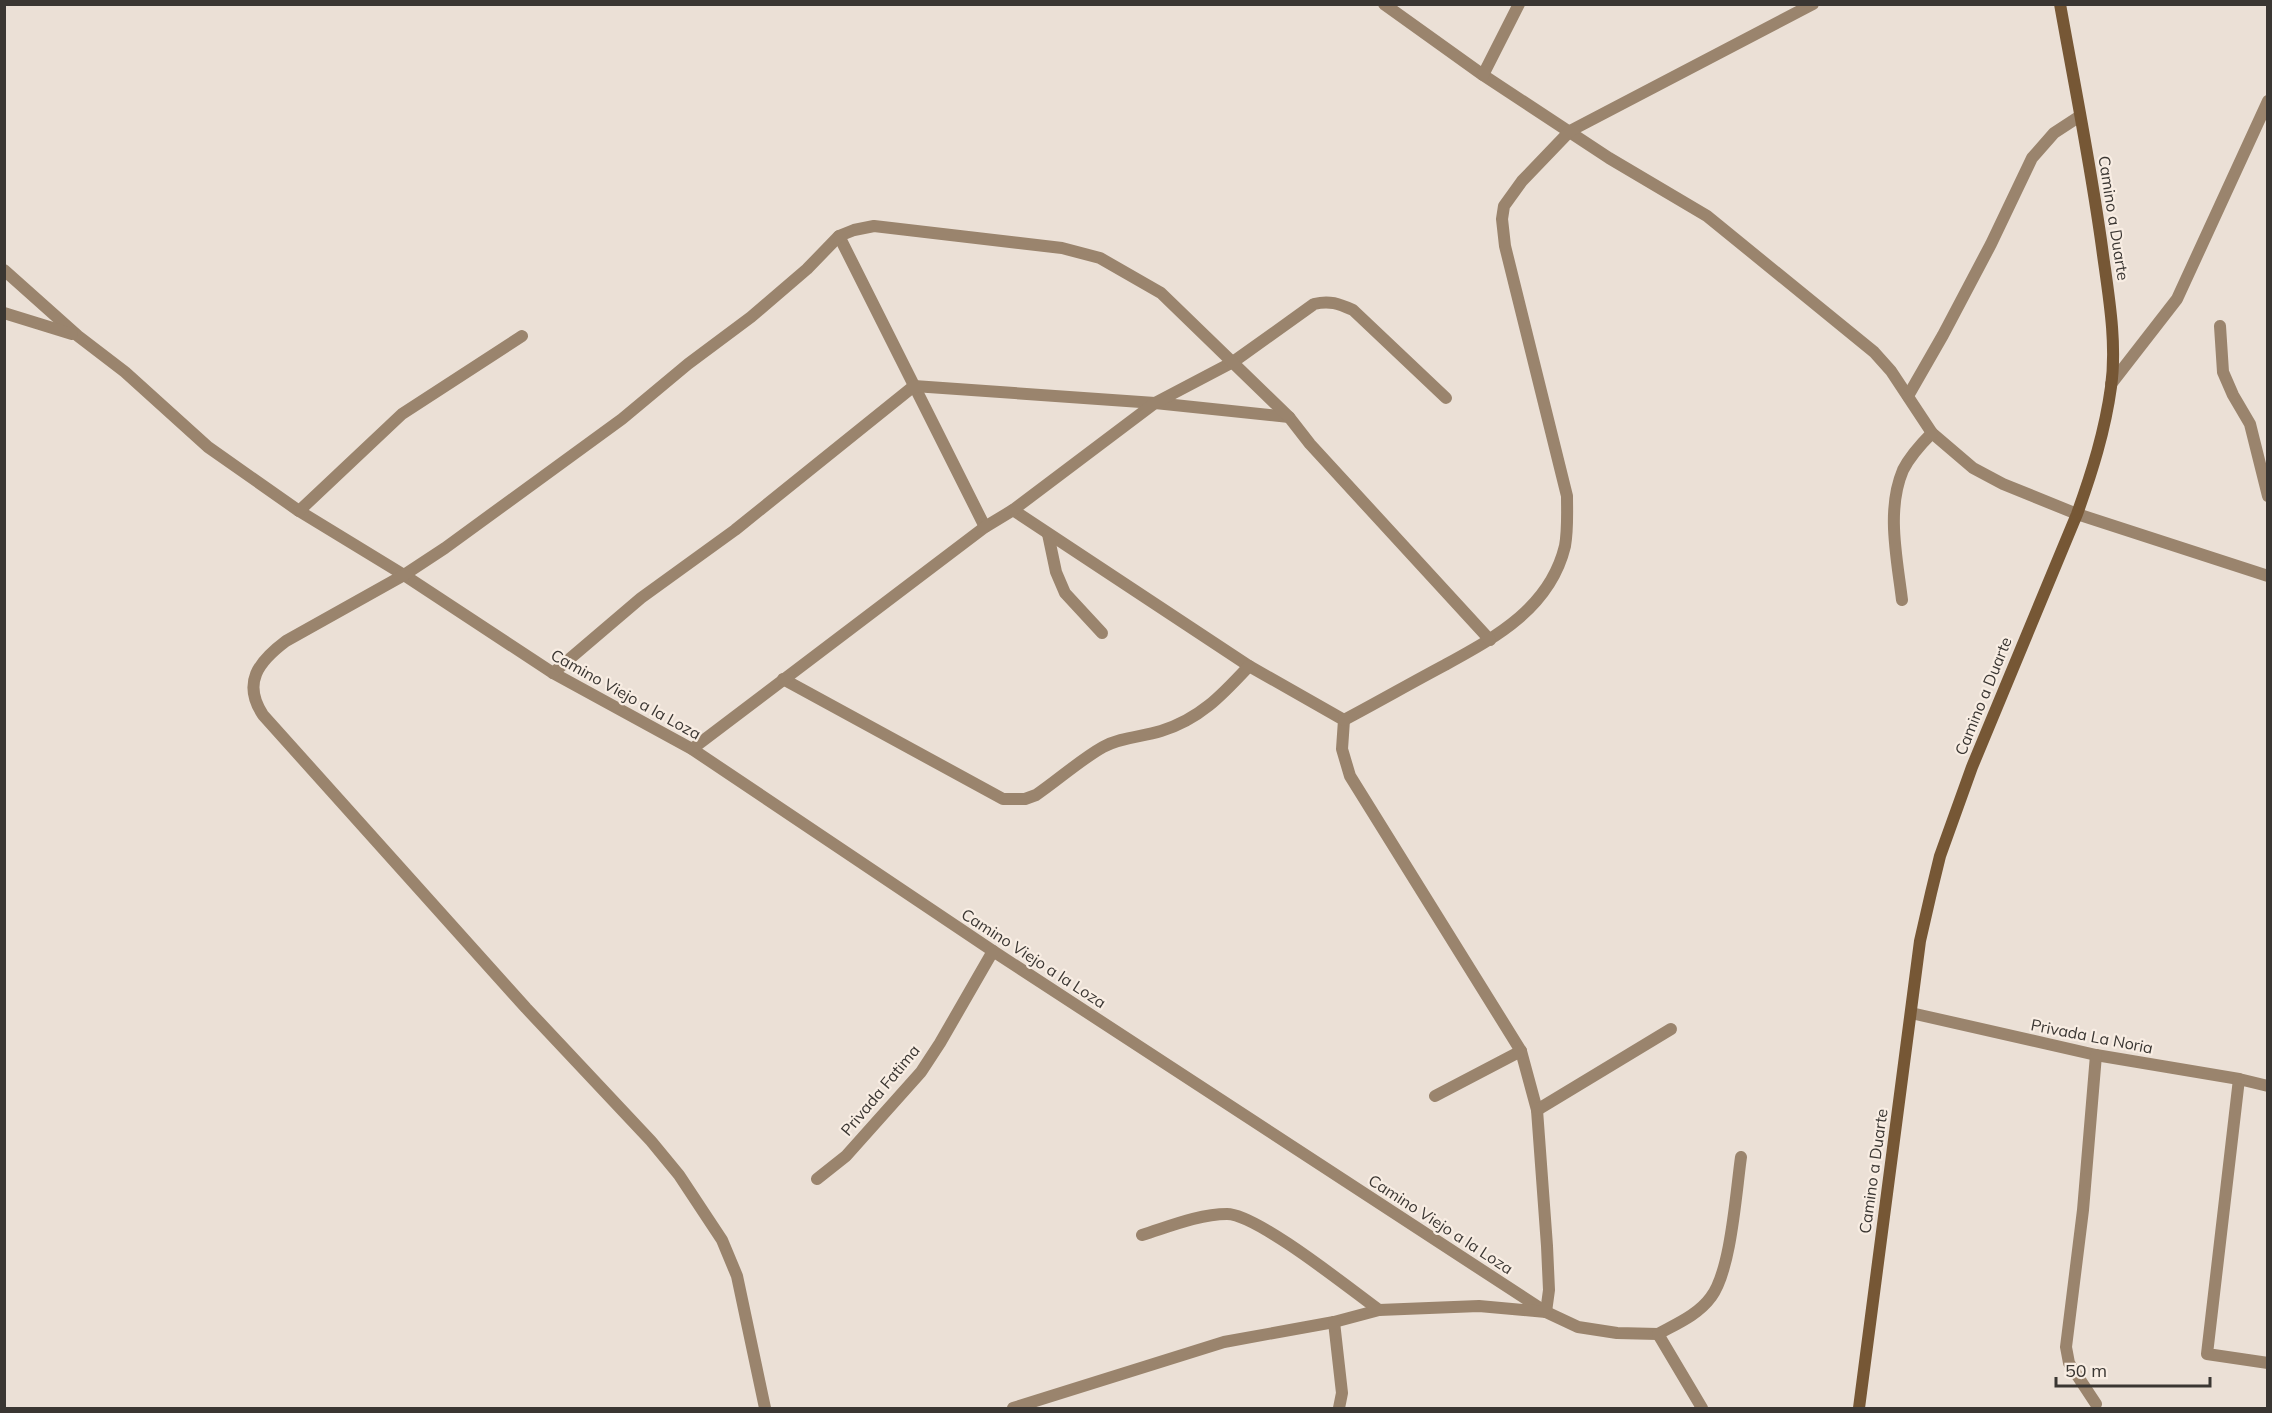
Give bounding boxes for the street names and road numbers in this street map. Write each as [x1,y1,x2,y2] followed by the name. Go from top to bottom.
[2094,154,2134,282] street label: Camino a Duarte
[1950,634,2016,758] street label: Camino a Duarte
[547,644,705,744] street label: Camino Viejo a la Loza
[958,904,1110,1012] street label: Camino Viejo a la Loza
[2029,1014,2155,1058] street label: Privada La Noria
[836,1040,924,1140] street label: Privada Fatima
[1854,1107,1892,1235] street label: Camino a Duarte
[1365,1170,1517,1278] street label: Camino Viejo a la Loza

